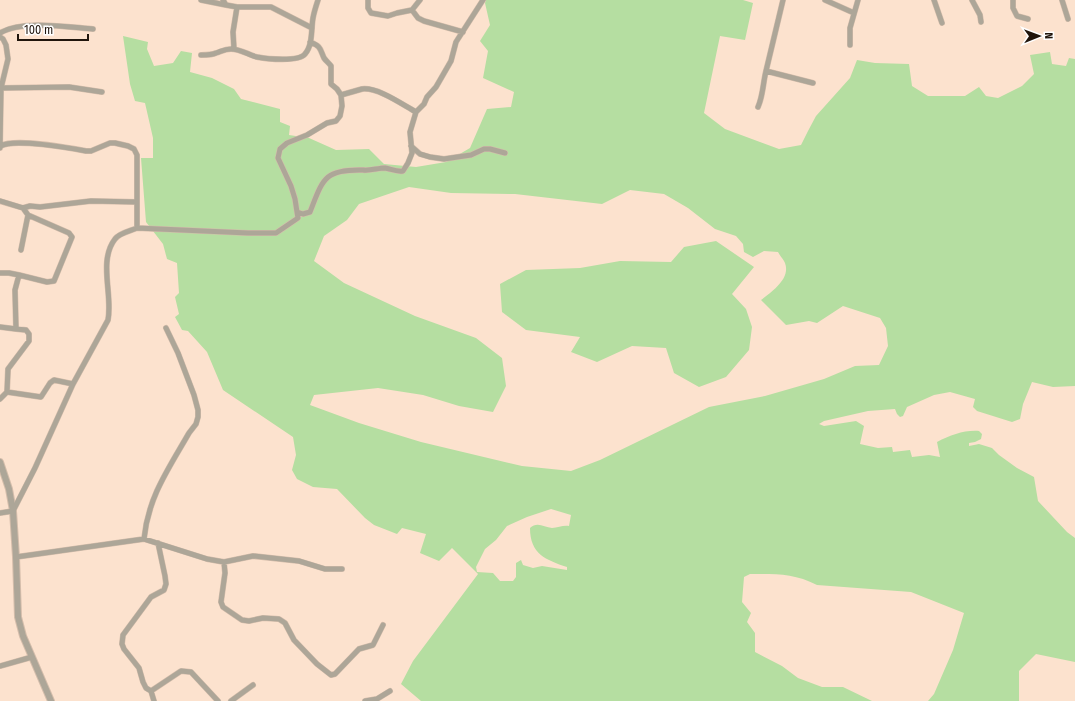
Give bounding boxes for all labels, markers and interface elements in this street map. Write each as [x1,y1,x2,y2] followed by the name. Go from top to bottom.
[18,16,88,42] scale bar
[1019,16,1059,56] north arrow
[24,23,53,37] text: 100 m
[1042,32,1055,39] text: N

